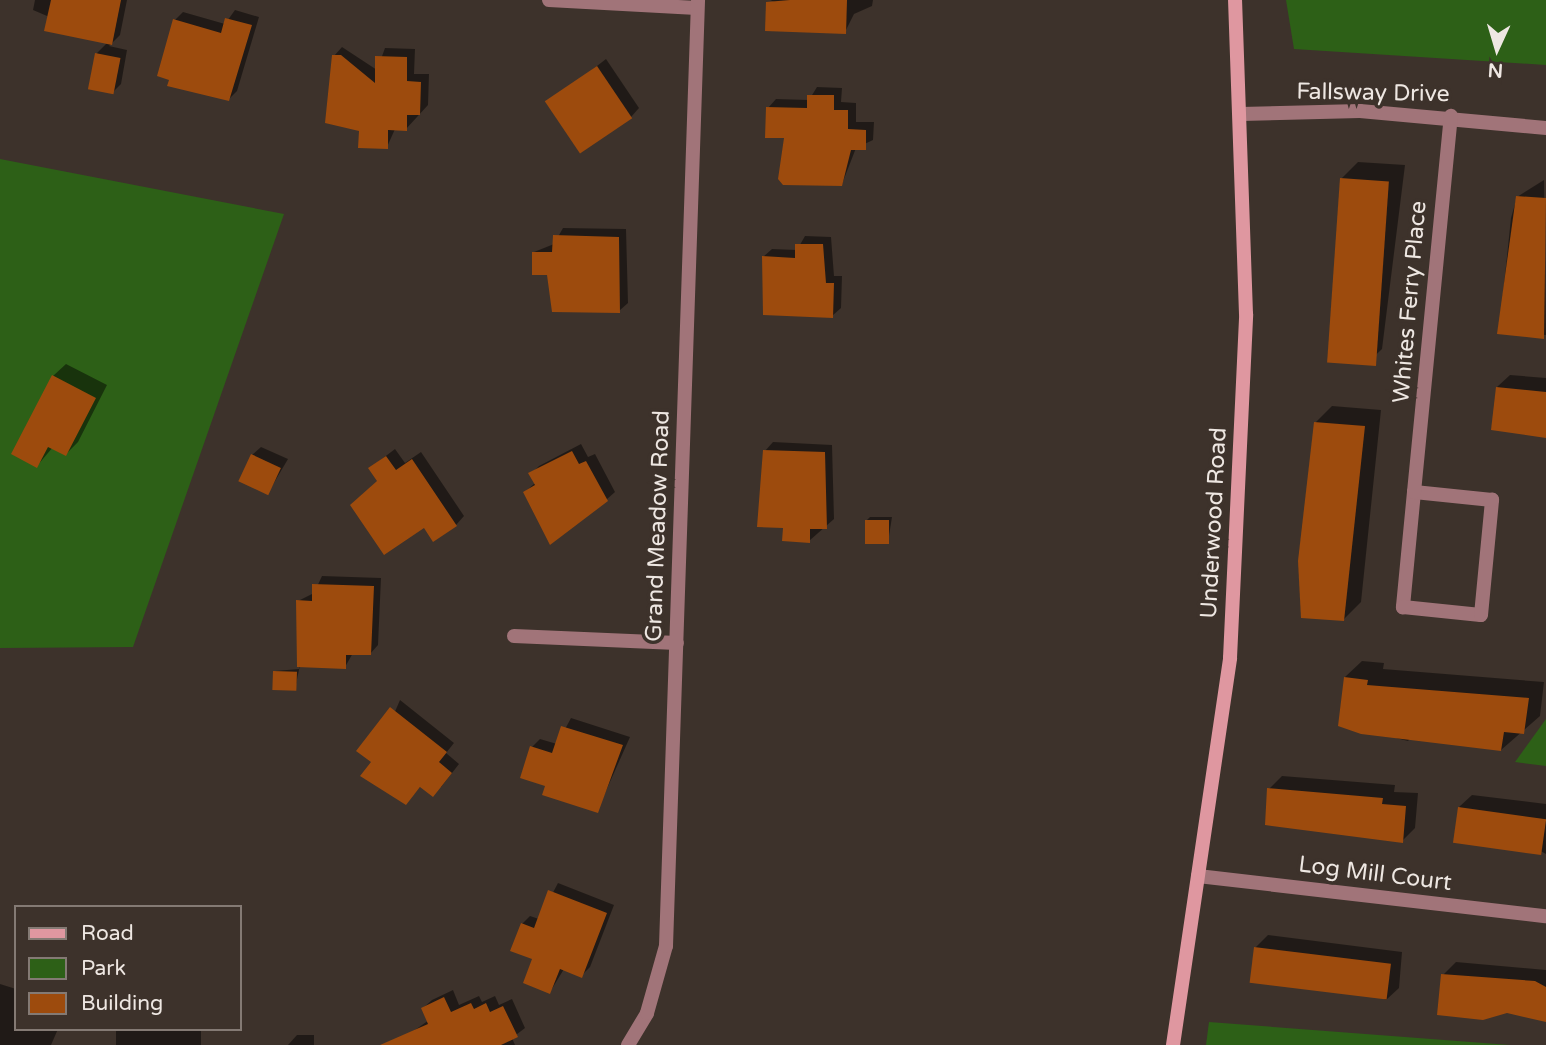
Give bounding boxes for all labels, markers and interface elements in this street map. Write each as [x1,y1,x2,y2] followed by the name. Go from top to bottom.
[1462,14,1532,84] north arrow
[1487,58,1504,81] text: N
[1296,78,1450,108] street label: Fallsway Drive
[1387,200,1433,404] street label: Whites Ferry Place
[640,410,676,642] street label: Grand Meadow Road
[1195,427,1233,619] street label: Underwood Road
[1297,851,1453,897] street label: Log Mill Court
[14,905,242,1031] legend
[81,921,134,946] text: Road
[81,956,126,981] text: Park
[81,991,163,1016] text: Building

